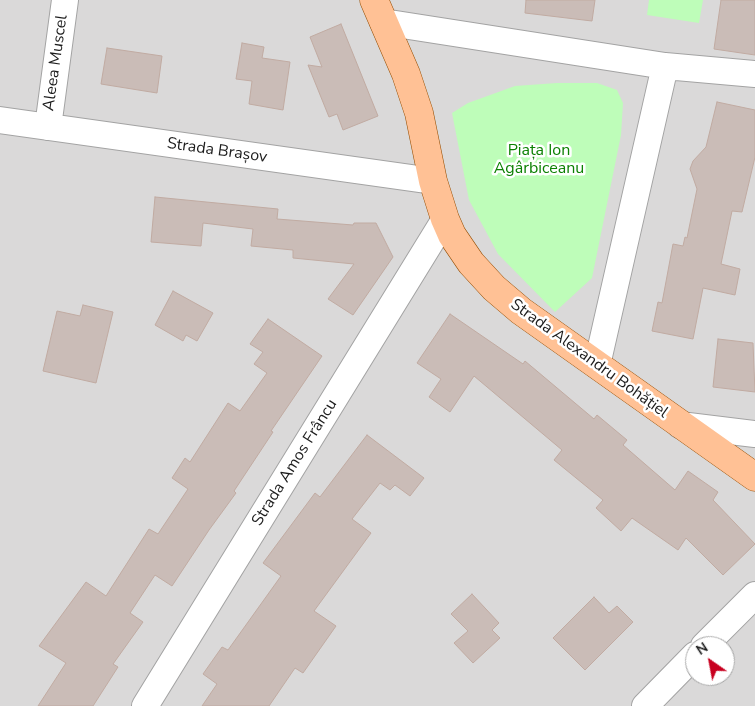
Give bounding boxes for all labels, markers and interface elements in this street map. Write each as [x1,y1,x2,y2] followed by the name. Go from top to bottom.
[40,14,72,112] street label: Aleea Muscel
[166,134,268,168] street label: Strada Brașov
[494,141,584,179] park label: Piața Ion Agârbiceanu
[506,295,672,423] street label: Strada Alexandru Bohățiel
[248,396,342,530] street label: Strada Amos Frâncu
[685,636,735,686] north arrow
[693,638,712,660] text: N

